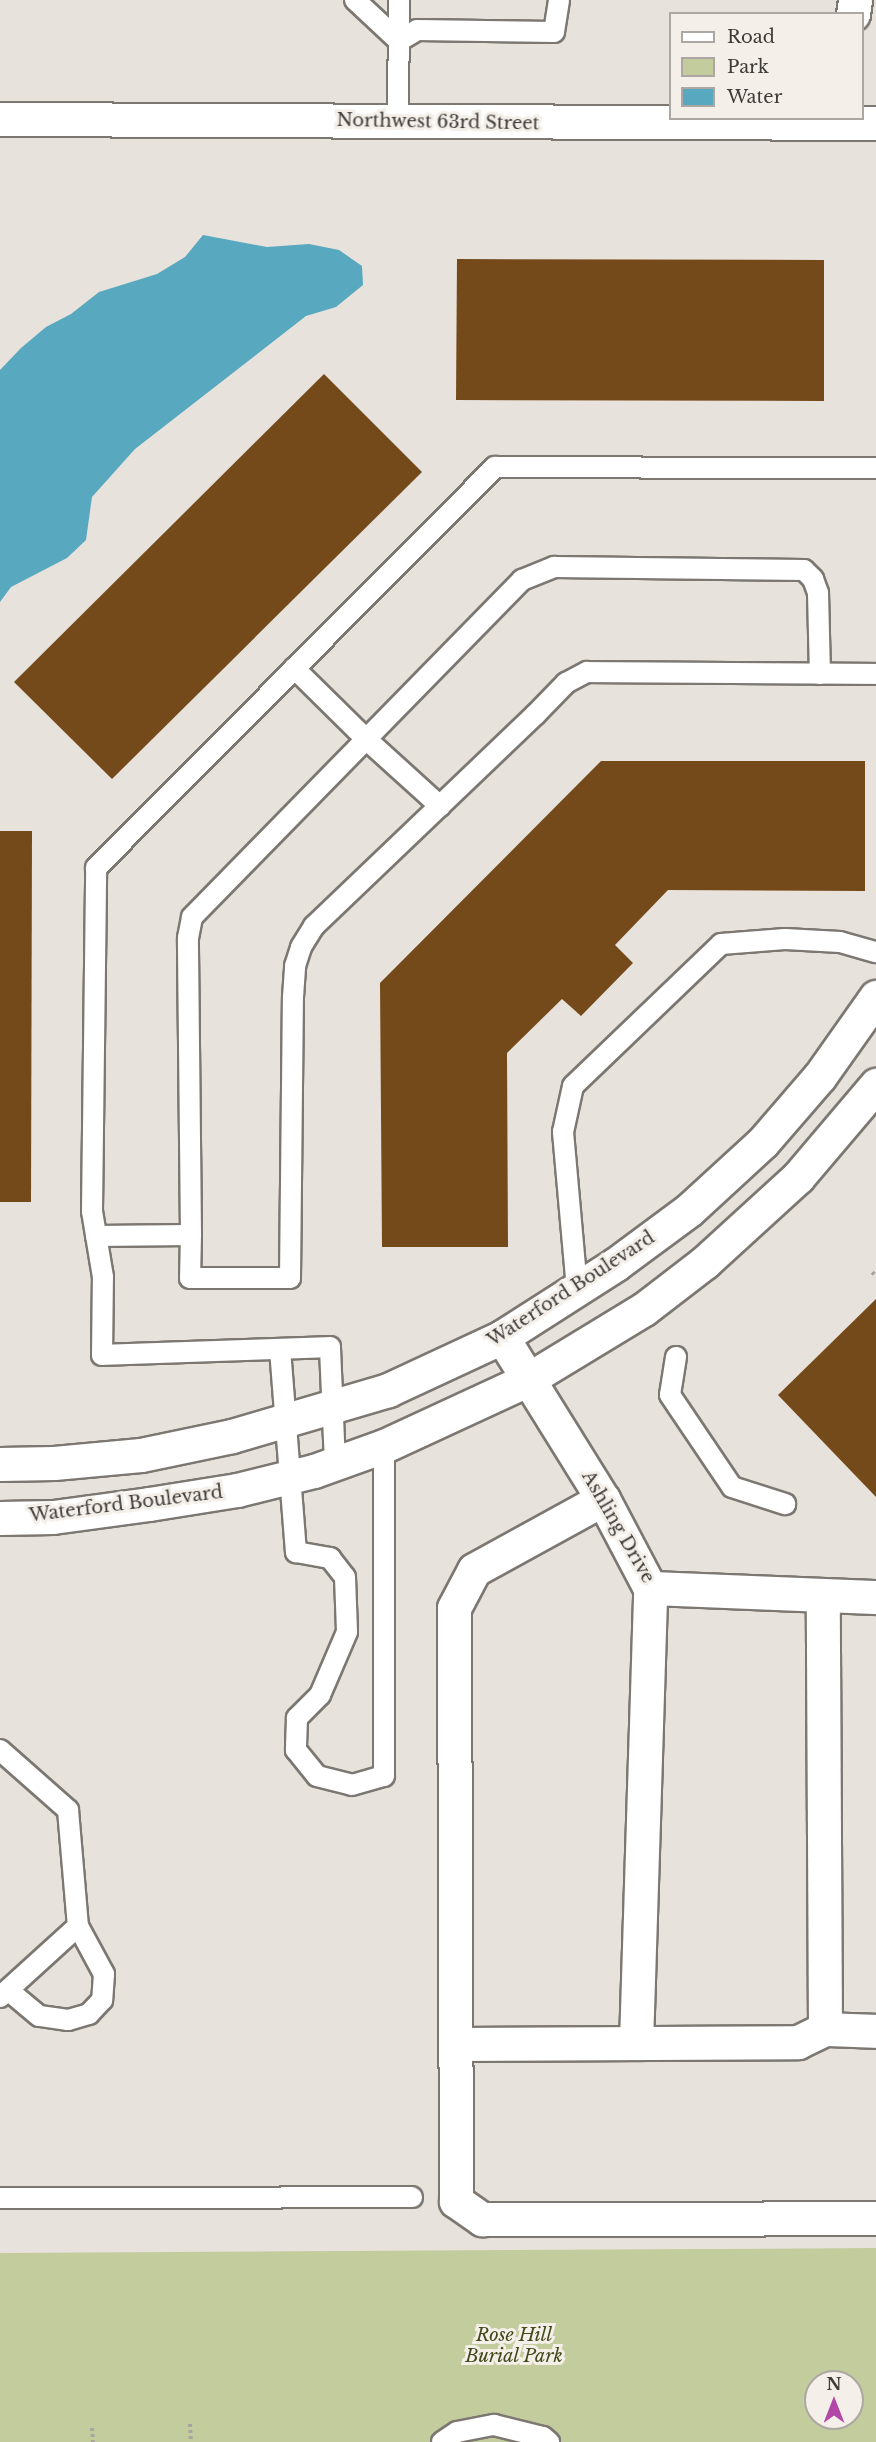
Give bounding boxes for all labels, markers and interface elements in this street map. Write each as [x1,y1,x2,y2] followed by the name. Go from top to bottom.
[669,12,864,120] legend
[727,26,775,48] text: Road
[727,56,769,78] text: Park
[727,86,782,108] text: Water
[336,109,540,135] street label: Northwest 63rd Street
[483,1227,659,1351] street label: Waterford Boulevard
[577,1467,659,1587] street label: Ashling Drive
[28,1481,224,1527] street label: Waterford Boulevard
[465,2325,563,2368] park label: Rose Hill Burial Park
[804,2370,864,2430] north arrow
[826,2374,842,2394] text: N

